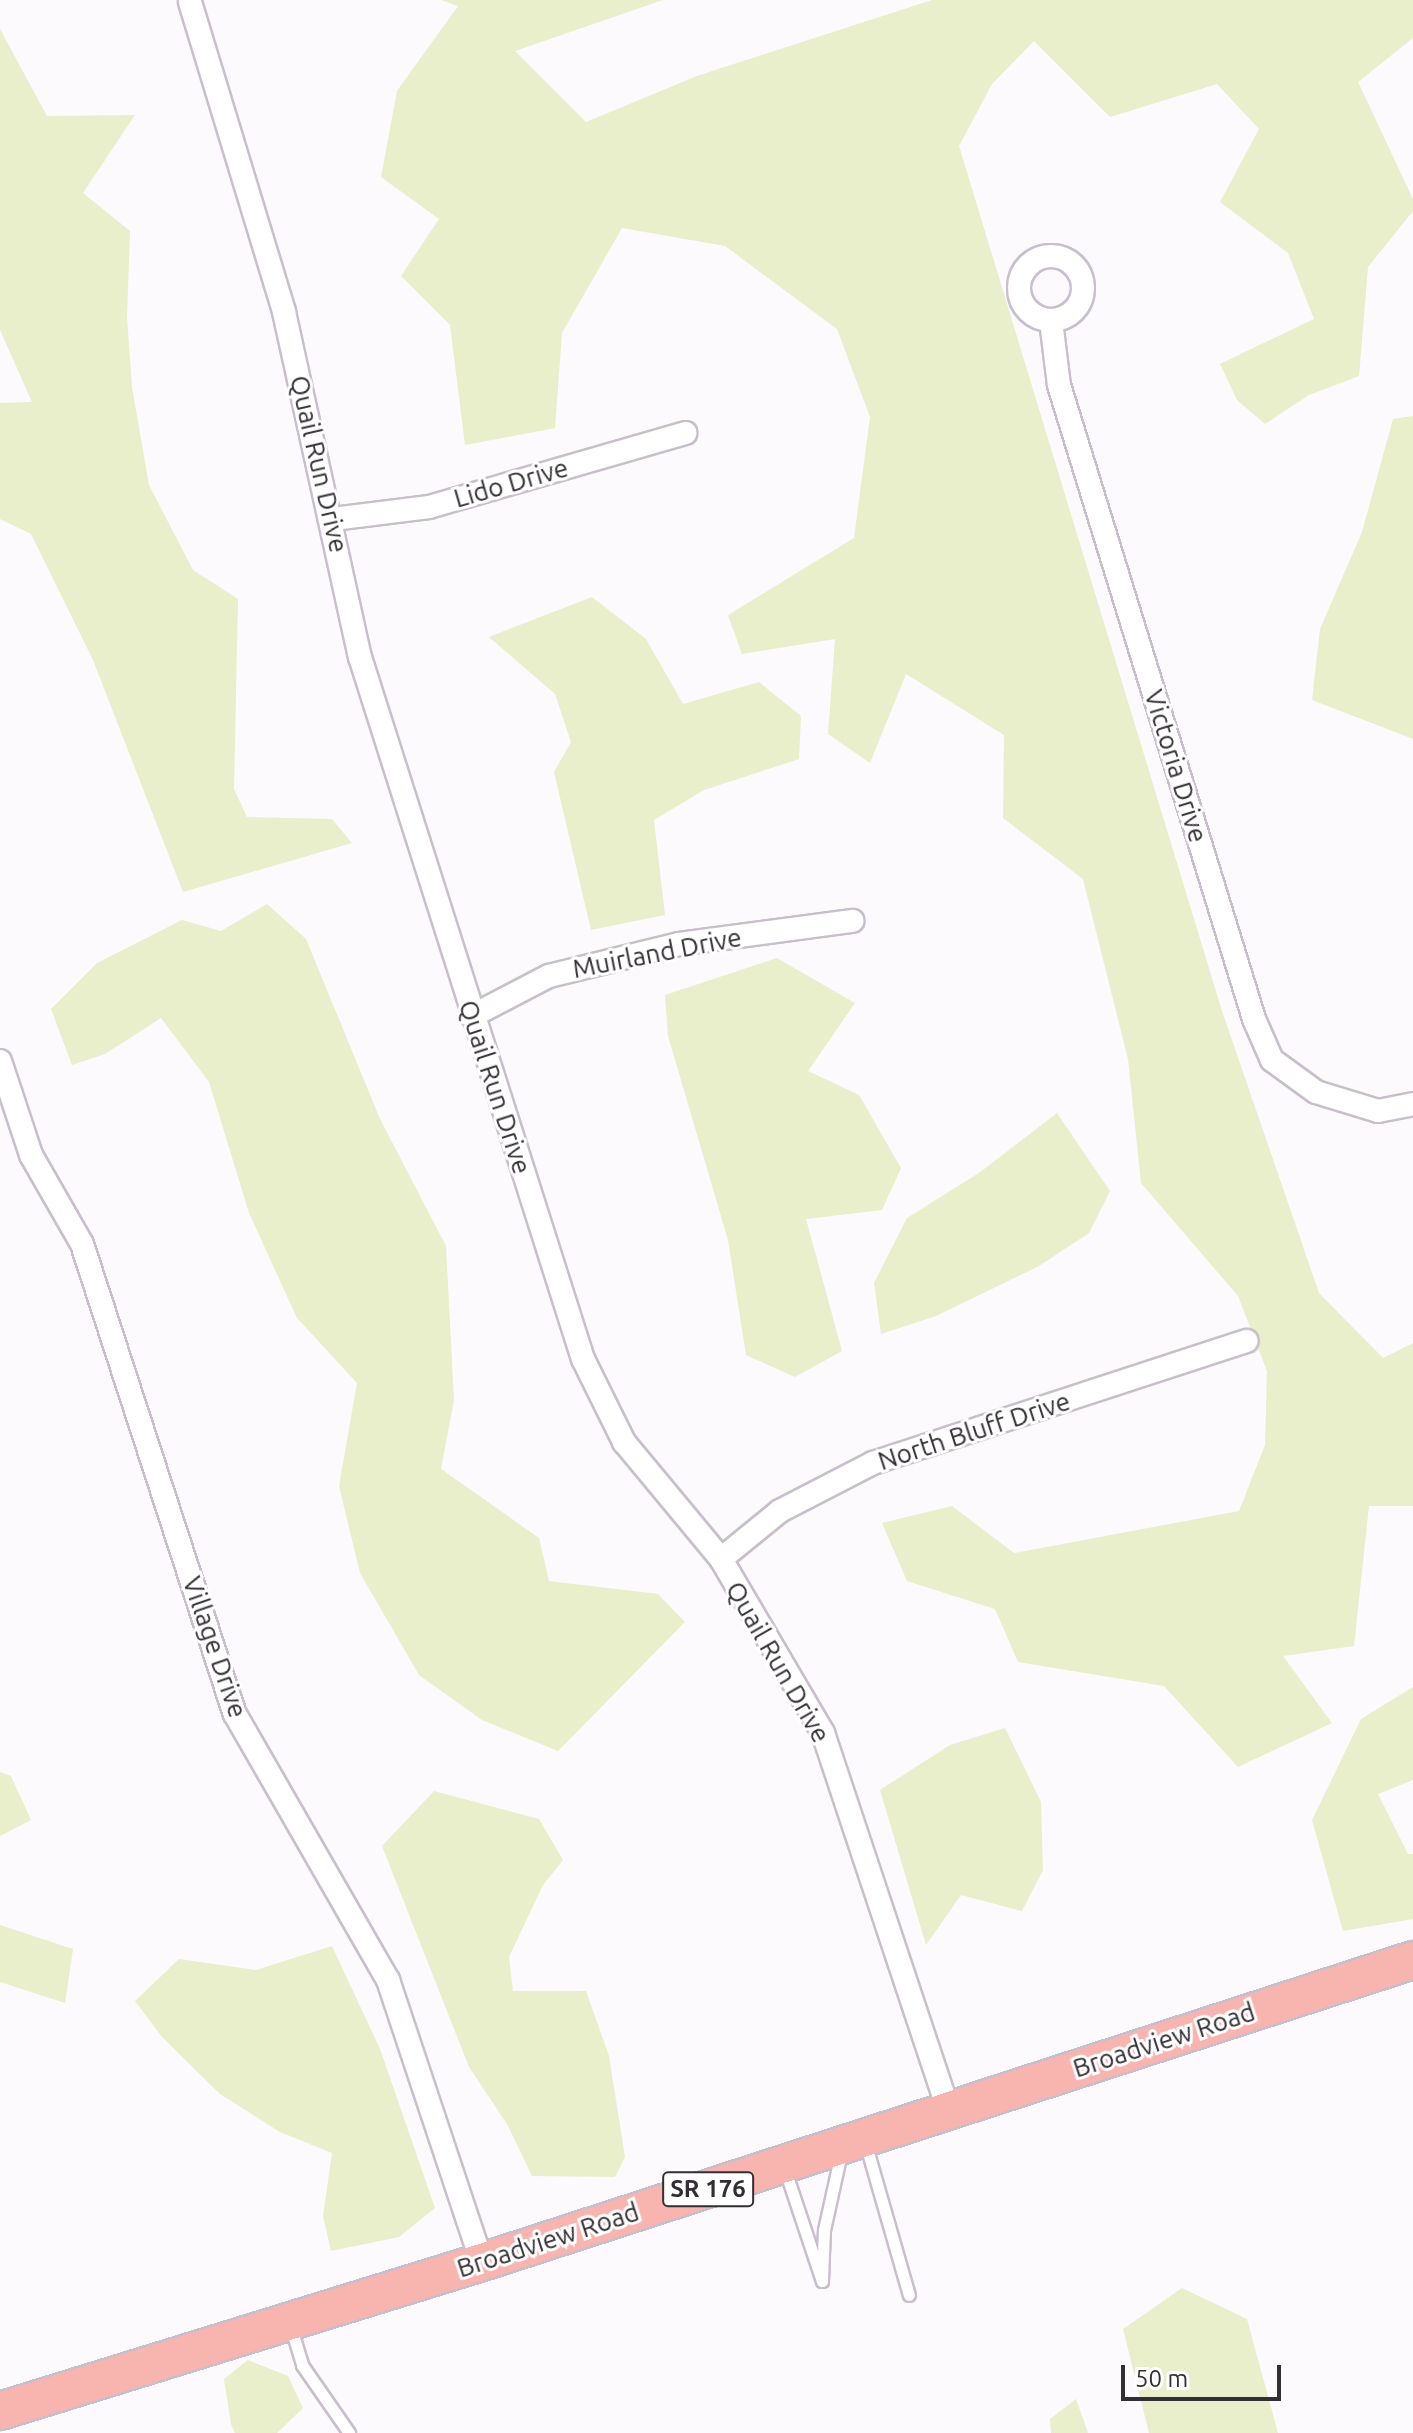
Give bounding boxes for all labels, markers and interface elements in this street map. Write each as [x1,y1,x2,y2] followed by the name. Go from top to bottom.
[283,372,355,556] street label: Quail Run Drive
[450,452,572,514] street label: Lido Drive
[1138,686,1214,846] street label: Victoria Drive
[570,921,744,985] street label: Muirland Drive
[452,996,538,1178] street label: Quail Run Drive
[874,1385,1074,1477] street label: North Bluff Drive
[176,1572,254,1722] street label: Village Drive
[719,1576,837,1748] street label: Quail Run Drive
[1069,1996,1259,2084] street label: Broadview Road
[662,2169,754,2209] road number: SR 176
[453,2196,643,2284] street label: Broadview Road
[1125,2349,1285,2399] scale bar
[1135,2365,1188,2392] text: 50 m

